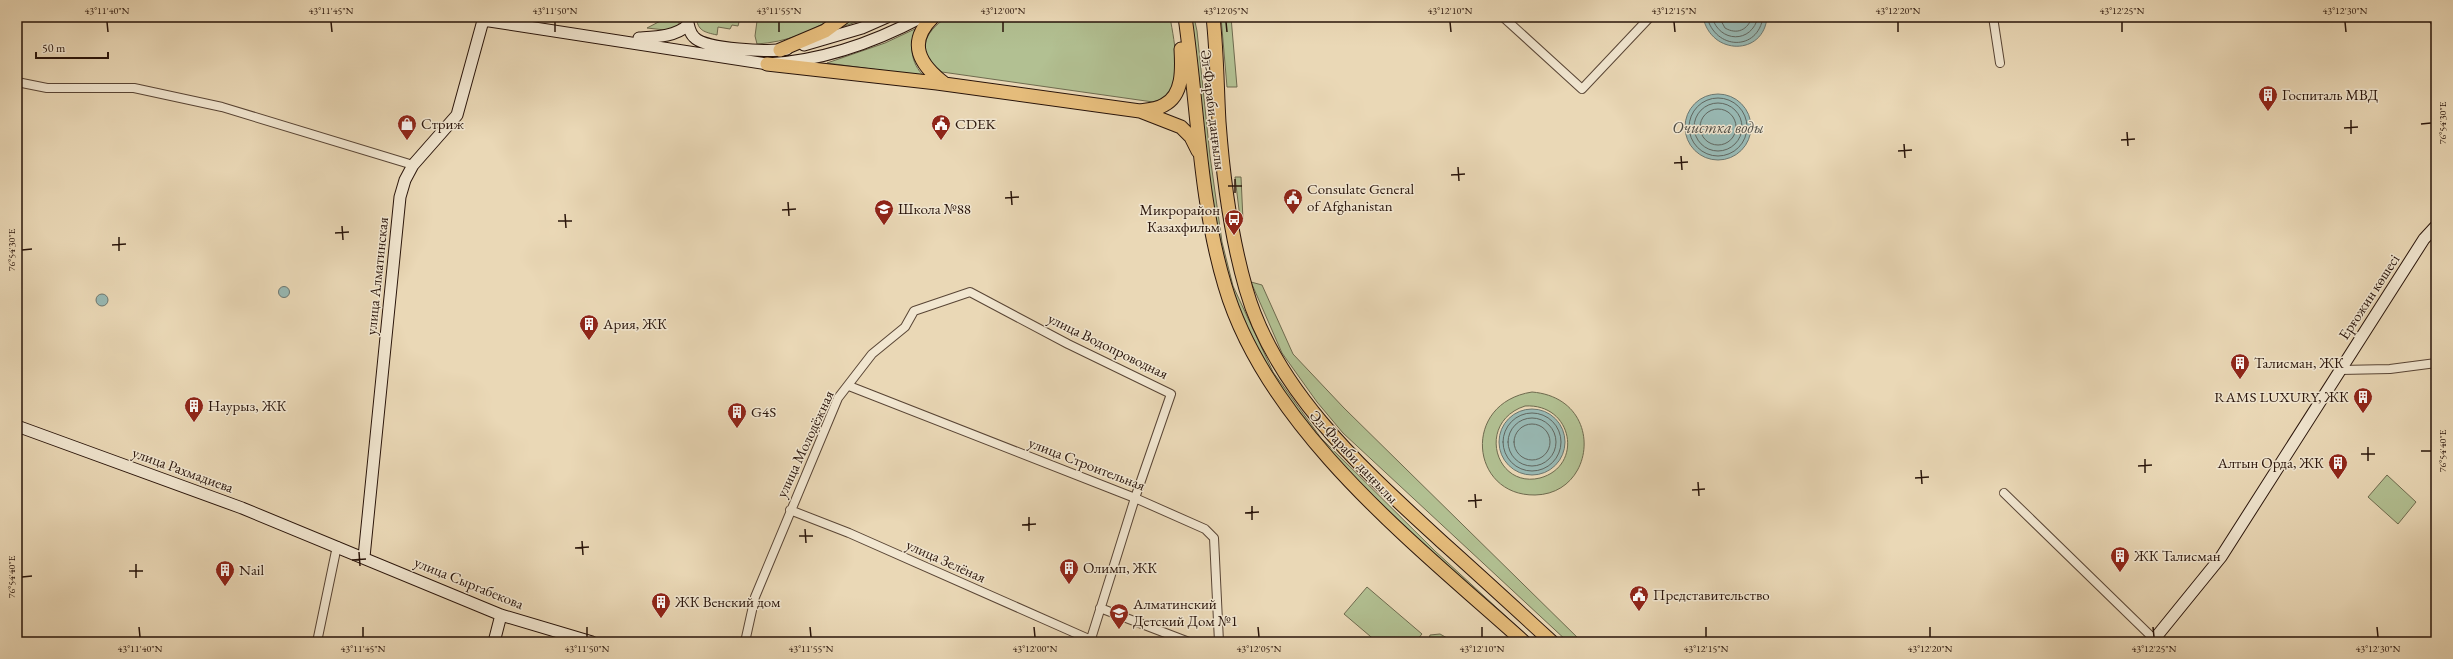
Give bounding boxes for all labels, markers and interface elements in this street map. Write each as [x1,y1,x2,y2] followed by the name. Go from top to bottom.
[85,4,130,17] text: 43°11'40"N
[309,4,354,17] text: 43°11'45"N
[533,4,578,17] text: 43°11'50"N
[757,4,802,17] text: 43°11'55"N
[981,4,1026,17] text: 43°12'00"N
[1204,4,1249,17] text: 43°12'05"N
[1428,4,1473,17] text: 43°12'10"N
[1652,4,1697,17] text: 43°12'15"N
[1876,4,1921,17] text: 43°12'20"N
[2100,4,2145,17] text: 43°12'25"N
[2323,4,2368,17] text: 43°12'30"N
[36,34,108,60] scale bar
[42,40,66,56] text: 50 m
[1197,49,1230,171] street label: Әл-Фараби даңғылы
[2257,84,2279,112] building icon: Госпиталь МВД
[2282,85,2378,104] place label: Госпиталь МВД
[2436,101,2449,144] text: 76°54'30"E
[396,113,418,141] shop icon: Стриж
[930,113,952,141] public building icon: CDEK
[421,114,465,133] place label: Стриж
[955,114,996,133] place label: CDEK
[1672,117,1764,138] water label: Очистка воды
[1307,179,1414,215] place label: Consulate General of Afghanistan
[1282,187,1304,215] public building icon: Consulate General of Afghanistan
[873,198,895,226] school or university icon: Школа №88
[898,199,971,218] place label: Школа №88
[1140,200,1221,236] place label: Микрорайон Казахфильм
[1223,208,1245,236] bus stop icon: Микрорайон Казахфильм
[361,216,392,336] street label: улица Алматинская
[5,228,18,271] text: 76°54'30"E
[2334,250,2403,343] street label: Ерғожин көшесі
[1045,308,1172,383] street label: улица Водопроводная
[578,313,600,341] building icon: Ария, ЖК
[602,314,667,333] place label: Ария, ЖК
[2229,352,2251,380] building icon: Талисман, ЖК
[2254,353,2344,372] place label: Талисман, ЖК
[2352,386,2374,414] building icon: RAMS LUXURY, ЖК
[771,387,838,500] street label: улица Молодёжная
[2214,387,2349,406] place label: RAMS LUXURY, ЖК
[183,395,205,423] building icon: Наурыз, ЖК
[208,396,286,415] place label: Наурыз, ЖК
[726,401,748,429] building icon: G4S
[751,402,776,421] place label: G4S
[1306,406,1403,507] street label: Әл-Фараби даңғылы
[2436,429,2449,472] text: 76°54'40"E
[1026,433,1149,495] street label: улица Строительная
[130,442,236,497] street label: улица Рахмадиева
[2327,452,2349,480] building icon: Алтын Орда, ЖК
[2217,453,2324,472] place label: Алтын Орда, ЖК
[903,535,989,587] street label: улица Зелёная
[2109,545,2131,573] building icon: ЖК Талисман
[2133,546,2221,565] place label: ЖК Талисман
[412,552,527,613] street label: улица Сыргабекова
[5,555,18,598] text: 76°54'40"E
[1058,557,1080,585] building icon: Олимп, ЖК
[1083,558,1157,577] place label: Олимп, ЖК
[214,559,236,587] building icon: Nail
[239,560,265,579] place label: Nail
[1628,584,1650,612] public building icon: Представительство
[1653,585,1770,604] place label: Представительство
[650,591,672,619] building icon: ЖК Венский дом
[674,592,781,611] place label: ЖК Венский дом
[1132,594,1238,630] place label: Алматинский Детский Дом №1
[1108,602,1130,630] school or university icon: Алматинский Детский Дом №1
[118,642,163,655] text: 43°11'40"N
[341,642,386,655] text: 43°11'45"N
[565,642,610,655] text: 43°11'50"N
[789,642,834,655] text: 43°11'55"N
[1013,642,1058,655] text: 43°12'00"N
[1237,642,1282,655] text: 43°12'05"N
[1460,642,1505,655] text: 43°12'10"N
[1684,642,1729,655] text: 43°12'15"N
[1908,642,1953,655] text: 43°12'20"N
[2132,642,2177,655] text: 43°12'25"N
[2356,642,2401,655] text: 43°12'30"N

